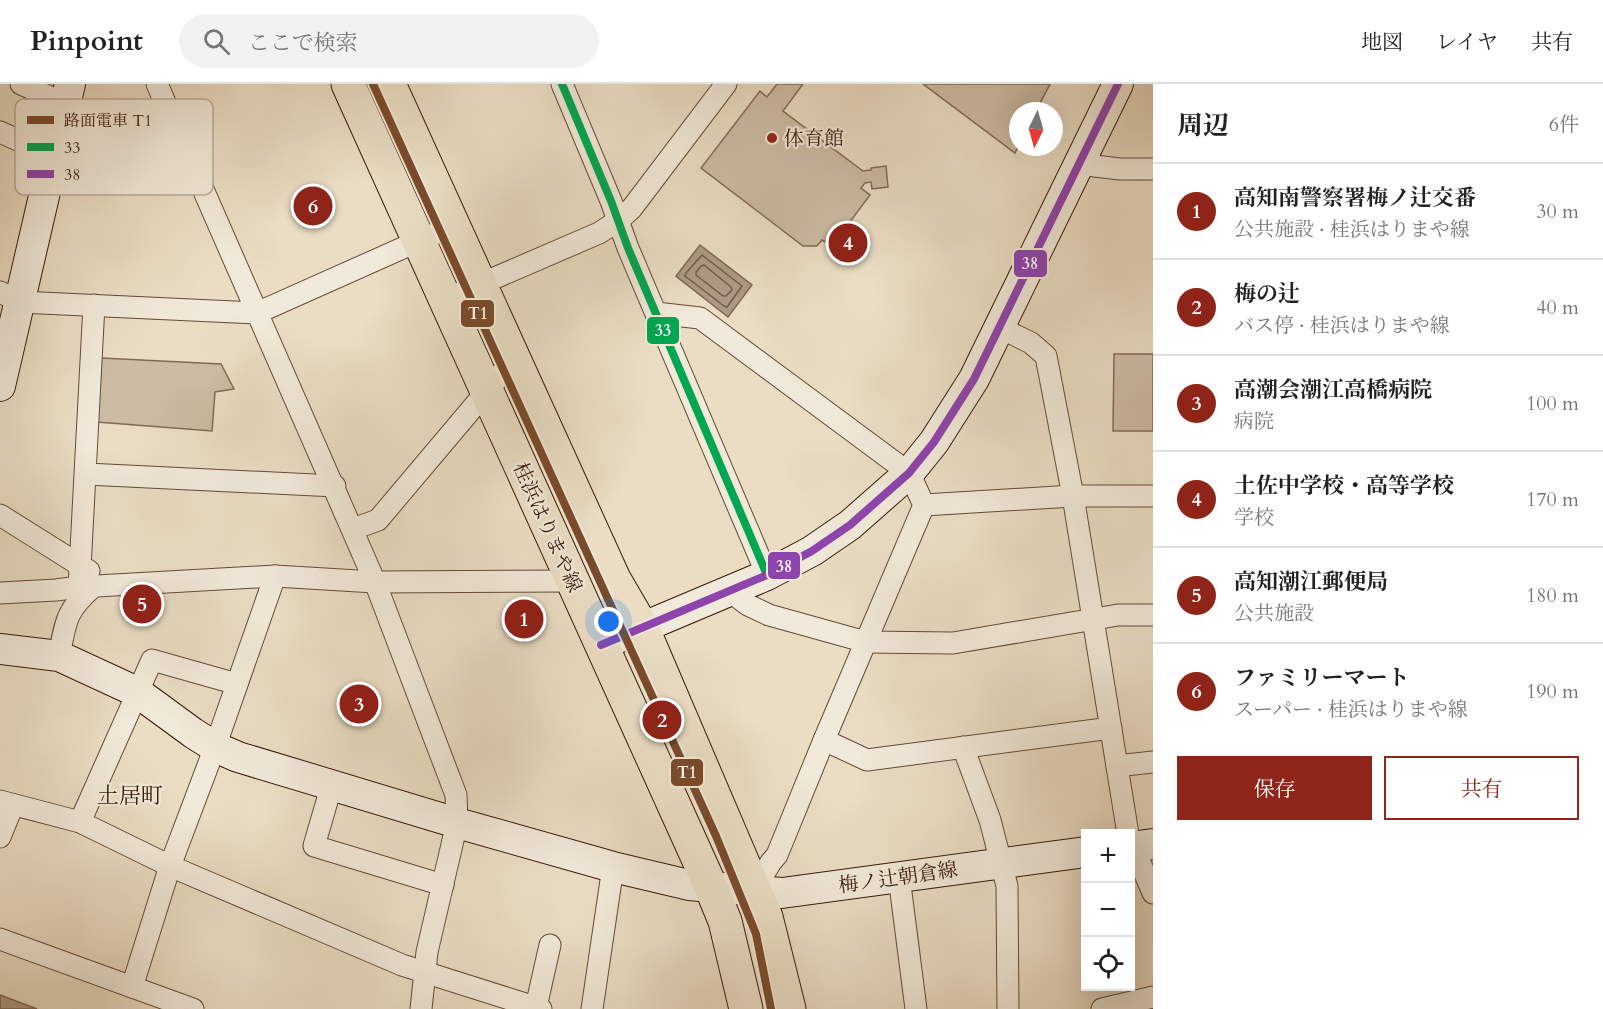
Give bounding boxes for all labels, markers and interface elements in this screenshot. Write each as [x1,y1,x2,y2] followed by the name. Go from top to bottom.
[179,14,599,68] search box
[30,22,143,60] text: Pinpoint
[200,25,233,58] icon: search
[248,28,358,58] text: ここで検索
[1361,28,1403,57] text: 地図
[1436,28,1498,57] text: レイヤ
[1531,28,1573,57] text: 共有
[15,99,213,195] legend
[1009,102,1063,156] north arrow
[1177,108,1229,143] text: 周辺
[64,110,152,132] text: 路面電車 T1
[1549,111,1579,138] text: 6件
[784,125,844,152] place label: 体育館
[765,131,779,145] marker: 体育館
[64,137,80,159] text: 33
[64,164,80,186] text: 38
[1234,183,1476,213] text: 高知南警察署梅ノ辻交番
[294,184,332,228] pin: 6
[1191,198,1202,225] text: 1
[1536,198,1579,225] text: 30 m
[1234,216,1470,243] text: 公共施設 · 桂浜はりまや線
[828,220,868,266] pin: 4
[1013,249,1048,278] line badge: 38
[1022,253,1038,275] text: 38
[1234,279,1300,309] text: 梅の辻
[1191,294,1202,321] text: 2
[1536,294,1579,321] text: 40 m
[460,299,495,328] line badge: T1
[468,303,488,325] text: T1
[1234,312,1450,339] text: バス停 · 桂浜はりまや線
[646,316,680,345] line badge: 33
[655,320,671,342] text: 33
[1234,375,1432,405] text: 高潮会潮江高橋病院
[1191,390,1202,417] text: 3
[1526,390,1579,417] text: 100 m
[1234,408,1274,435] text: 病院
[507,458,588,597] street label: 桂浜はりまや線
[1234,471,1454,501] text: 土佐中学校・高等学校
[1191,486,1202,513] text: 4
[1526,486,1579,513] text: 170 m
[1234,504,1274,531] text: 学校
[767,551,801,580] line badge: 38
[776,556,792,578] text: 38
[1234,567,1388,597] text: 高知潮江郵便局
[122,582,162,626] pin: 5
[1191,582,1202,609] text: 5
[1526,582,1579,609] text: 180 m
[504,596,544,642] pin: 1
[1234,600,1314,627] text: 公共施設
[594,607,623,636] your location
[1234,663,1410,693] text: ファミリーマート
[1191,678,1202,705] text: 6
[1526,678,1579,705] text: 190 m
[340,682,378,726] pin: 3
[1234,696,1468,723] text: スーパー · 桂浜はりまや線
[642,698,682,742] pin: 2
[1177,756,1372,820] button: 保存
[1384,756,1579,820] button: 共有
[670,758,704,787] line badge: T1
[677,762,697,784] text: T1
[97,781,163,811] district label: 土居町
[1081,829,1135,991] map controls
[1081,829,1135,883] button: +
[837,856,959,899] street label: 梅ノ辻朝倉線
[1081,883,1135,937] button: −
[1081,937,1135,991] button: locate

